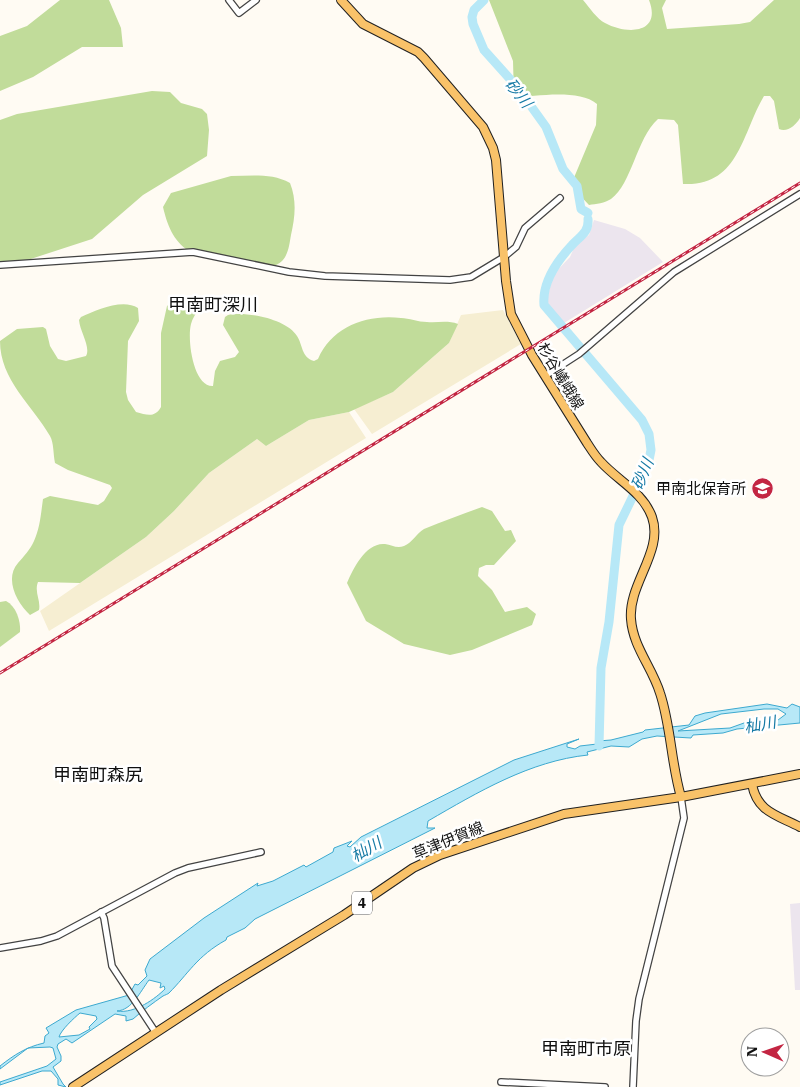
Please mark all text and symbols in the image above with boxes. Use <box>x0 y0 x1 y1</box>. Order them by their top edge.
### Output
water label: 砂川 <box>501 74 538 113</box>
district label: 甲南町深川 <box>168 293 258 316</box>
street label: 杉谷嶬峨線 <box>534 339 588 413</box>
water label: 砂川 <box>627 454 658 493</box>
school or university icon: 甲南北保育所 <box>750 476 774 500</box>
place label: 甲南北保育所 <box>656 479 746 498</box>
water label: 杣川 <box>742 711 779 737</box>
district label: 甲南町森尻 <box>53 763 143 786</box>
street label: 草津伊賀線 <box>410 817 486 863</box>
water label: 杣川 <box>347 831 387 866</box>
road number: 4 <box>352 891 372 914</box>
north arrow <box>740 1027 790 1077</box>
district label: 甲南町市原 <box>541 1037 631 1060</box>
text: N <box>743 1046 761 1057</box>

